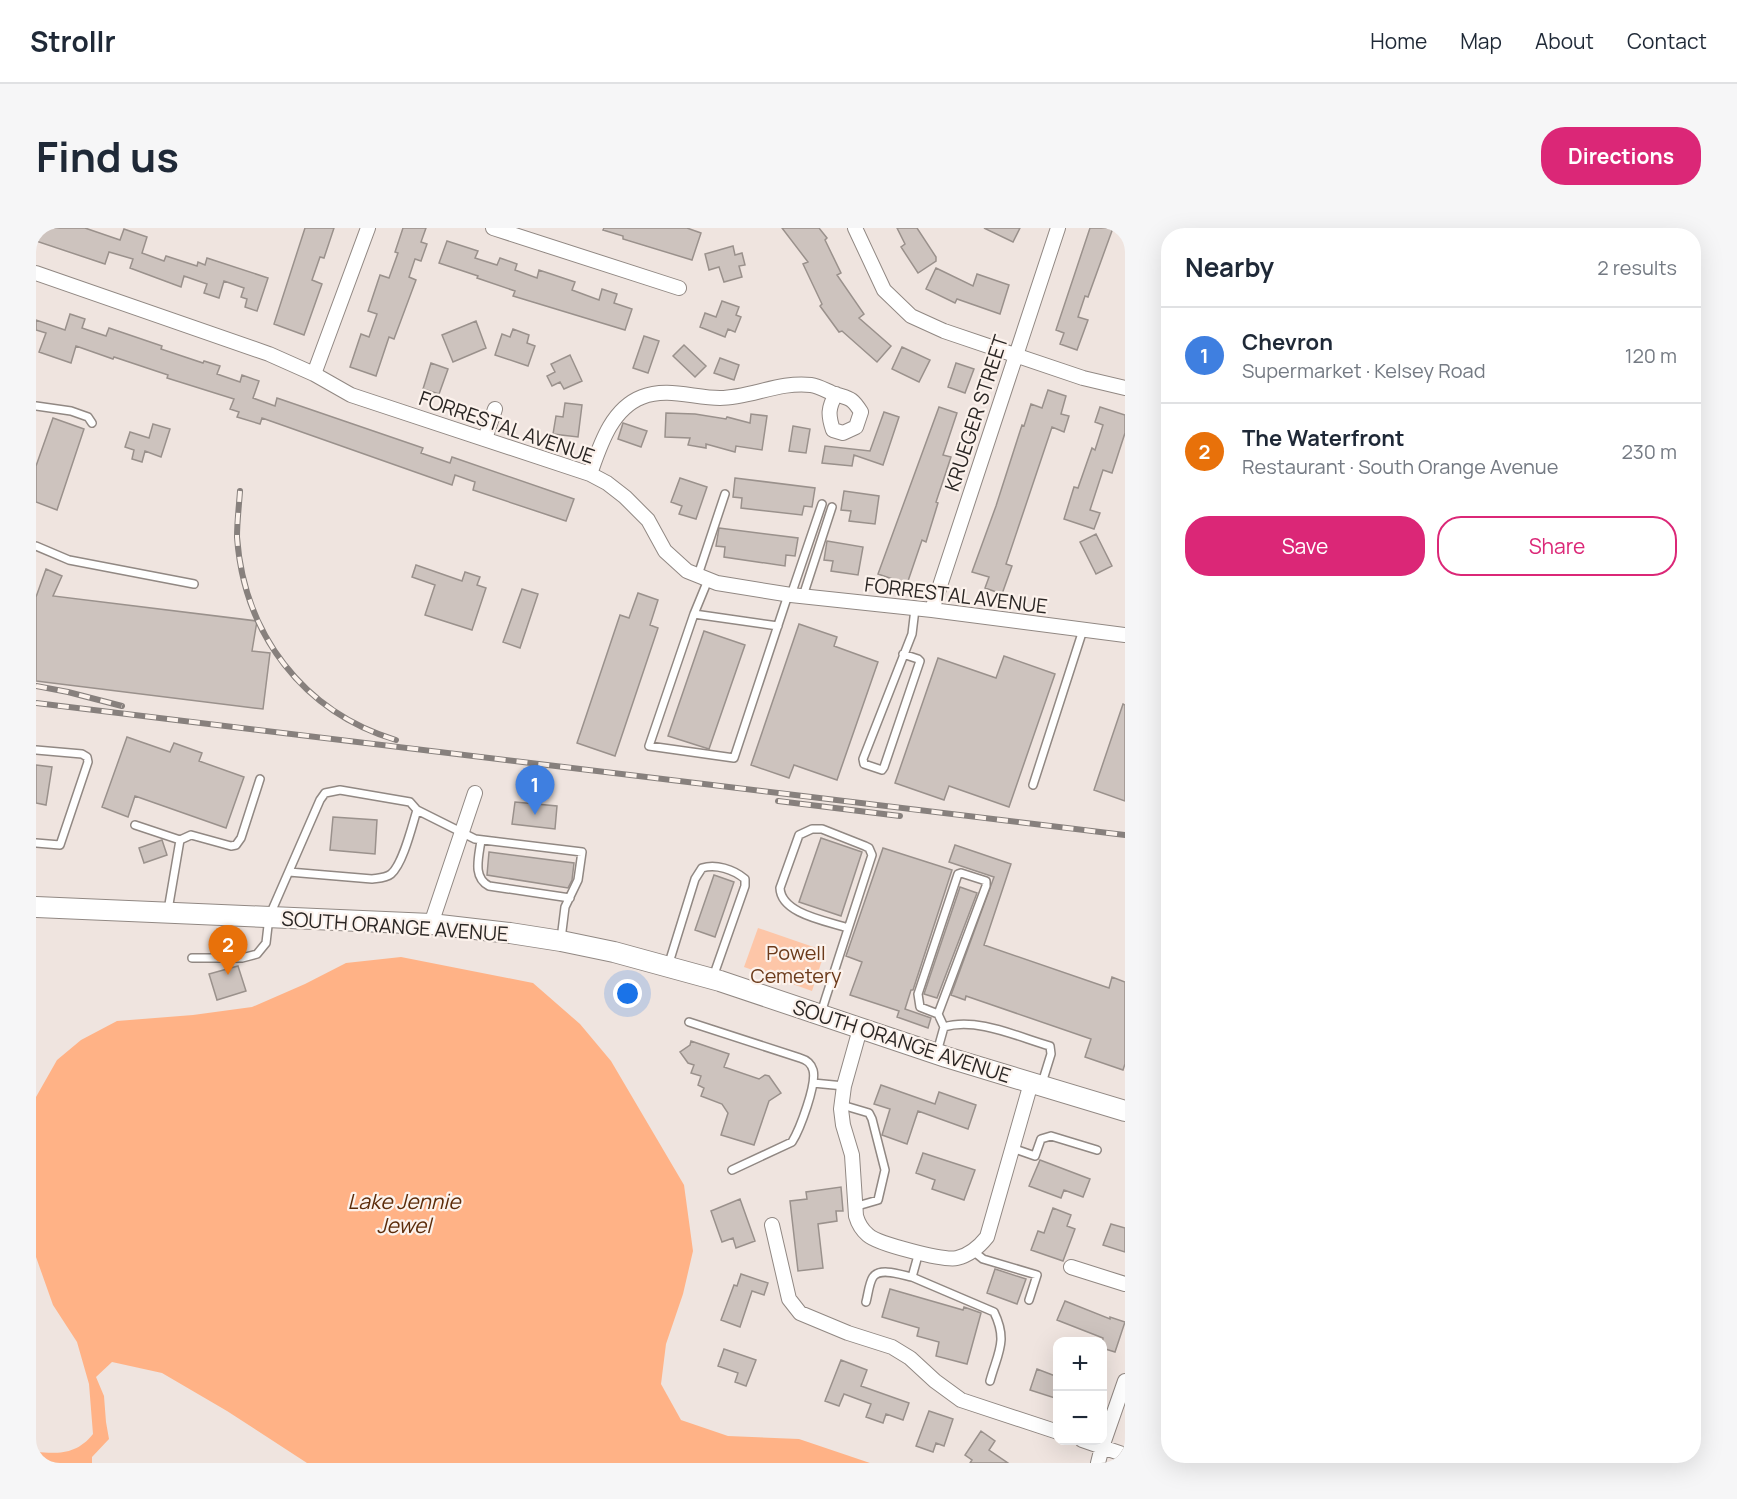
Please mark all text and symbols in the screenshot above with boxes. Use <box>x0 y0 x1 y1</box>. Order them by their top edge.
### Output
text: Strollr <box>30 22 116 60</box>
text: Home <box>1370 27 1427 55</box>
text: Map <box>1460 27 1502 55</box>
text: About <box>1535 27 1594 55</box>
text: Contact <box>1627 27 1707 55</box>
text: Find us <box>36 127 179 185</box>
button: Directions <box>1541 127 1701 185</box>
text: Nearby <box>1185 249 1274 285</box>
text: 2 results <box>1597 254 1677 281</box>
text: Chevron <box>1242 327 1333 357</box>
street label: KRUEGER STREET <box>938 331 1014 495</box>
text: 1 <box>1200 342 1209 369</box>
text: 120 m <box>1625 342 1677 369</box>
text: Supermarket · Kelsey Road <box>1242 357 1486 384</box>
street label: FORRESTAL AVENUE <box>415 384 599 470</box>
text: The Waterfront <box>1242 423 1405 453</box>
text: 2 <box>1199 438 1210 465</box>
text: 230 m <box>1621 438 1677 465</box>
text: Restaurant · South Orange Avenue <box>1242 453 1558 480</box>
button: Save <box>1185 516 1425 576</box>
button: Share <box>1437 516 1677 576</box>
street label: FORRESTAL AVENUE <box>863 570 1049 620</box>
pin: 1 <box>516 766 554 815</box>
street label: SOUTH ORANGE AVENUE <box>281 905 509 947</box>
pin: 2 <box>208 926 248 975</box>
park label: Powell Cemetery <box>750 939 842 989</box>
your location <box>613 979 642 1008</box>
street label: SOUTH ORANGE AVENUE <box>790 993 1014 1089</box>
water label: Lake Jennie Jewel <box>348 1187 462 1239</box>
map controls <box>1053 1337 1107 1445</box>
button: + <box>1053 1337 1107 1391</box>
button: − <box>1053 1391 1107 1445</box>

